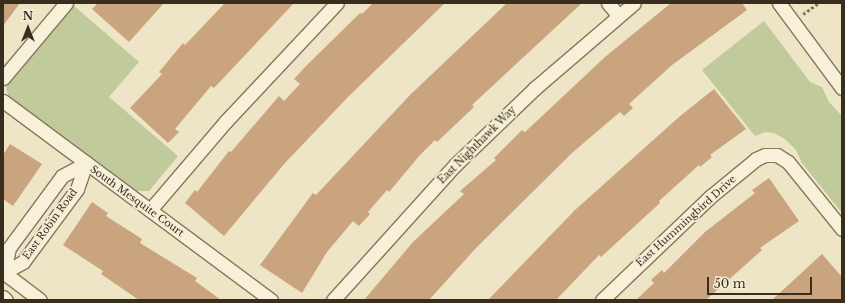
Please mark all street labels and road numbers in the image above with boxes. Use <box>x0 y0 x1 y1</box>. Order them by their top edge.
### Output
street label: East Nighthawk Way <box>436 104 518 186</box>
street label: South Mesquite Court <box>88 163 186 239</box>
street label: East Hummingbird Drive <box>634 173 738 269</box>
street label: East Robin Road <box>20 186 80 262</box>

